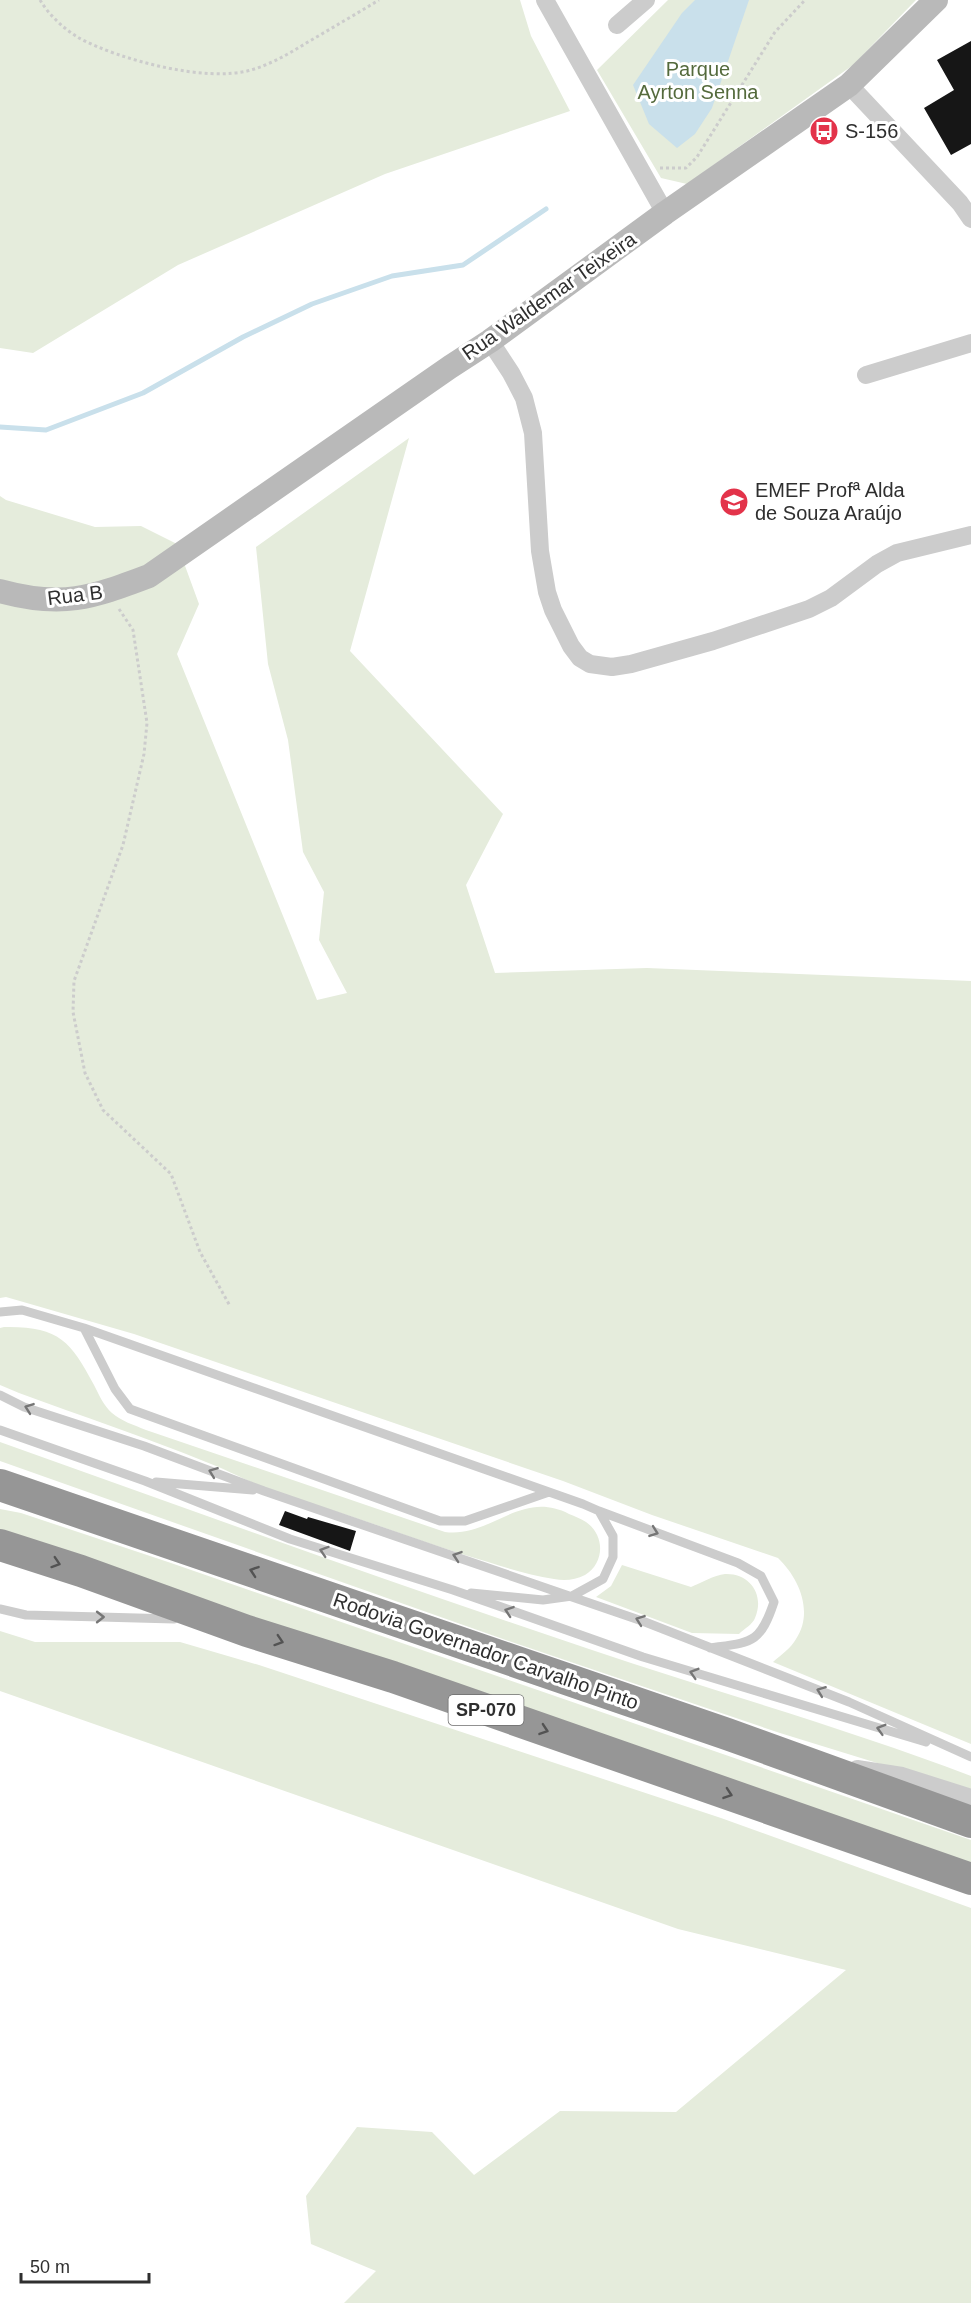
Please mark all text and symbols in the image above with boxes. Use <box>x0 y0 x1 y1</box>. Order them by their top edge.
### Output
park label: Parque Ayrton Senna <box>638 58 759 103</box>
bus stop icon: S-156 <box>808 115 840 147</box>
place label: S-156 <box>845 120 898 142</box>
street label: Rua Waldemar Teixeira <box>458 227 641 364</box>
place label: EMEF Profª Alda de Souza Araújo <box>755 479 906 524</box>
school or university icon: EMEF Profª Alda de Souza Araújo <box>718 486 750 518</box>
street label: Rua B <box>46 581 104 609</box>
one-way arrow <box>24 1403 35 1415</box>
one-way arrow <box>208 1466 219 1479</box>
one-way arrow <box>648 1524 659 1537</box>
one-way arrow <box>319 1545 330 1558</box>
one-way arrow <box>452 1551 463 1564</box>
one-way arrow <box>50 1556 61 1568</box>
one-way arrow <box>249 1566 260 1579</box>
street label: Rodovia Governador Carvalho Pinto <box>331 1588 641 1714</box>
one-way arrow <box>504 1605 515 1618</box>
one-way arrow <box>95 1611 104 1623</box>
one-way arrow <box>635 1615 646 1628</box>
one-way arrow <box>273 1634 284 1646</box>
one-way arrow <box>689 1668 700 1680</box>
one-way arrow <box>817 1686 827 1699</box>
road number: SP-070 <box>448 1695 524 1725</box>
one-way arrow <box>538 1722 549 1735</box>
one-way arrow <box>876 1724 887 1736</box>
one-way arrow <box>722 1787 733 1800</box>
scale bar <box>21 2246 148 2284</box>
text: 50 m <box>30 2257 70 2277</box>

